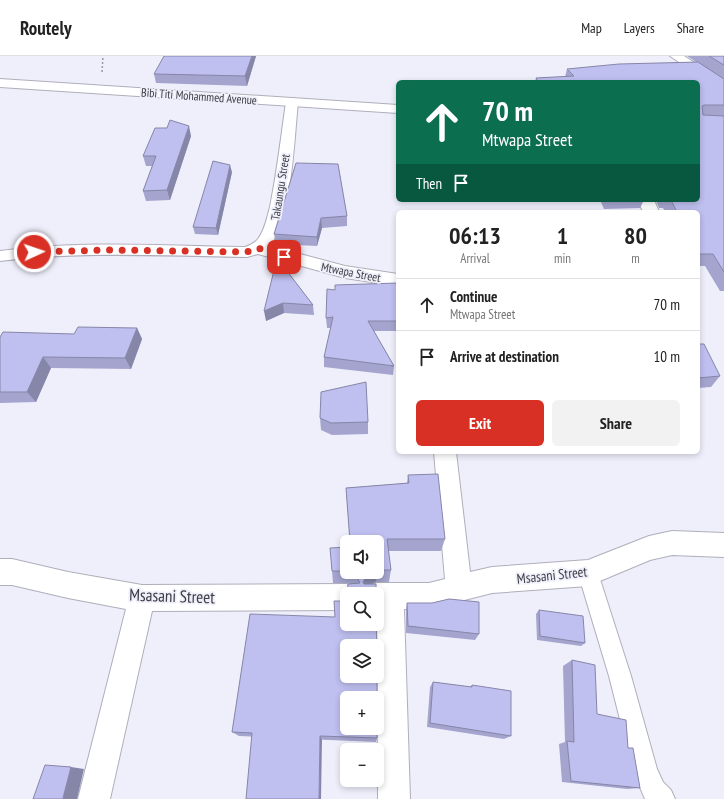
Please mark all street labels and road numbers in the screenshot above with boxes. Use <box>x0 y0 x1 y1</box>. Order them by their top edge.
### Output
street label: Bibi Titi Mohammed Avenue <box>141 84 257 108</box>
street label: Takaungu Street <box>267 152 293 221</box>
street label: Mtwapa Street <box>320 259 383 285</box>
street label: Msasani Street <box>516 562 588 588</box>
street label: Msasani Street <box>129 584 216 609</box>

